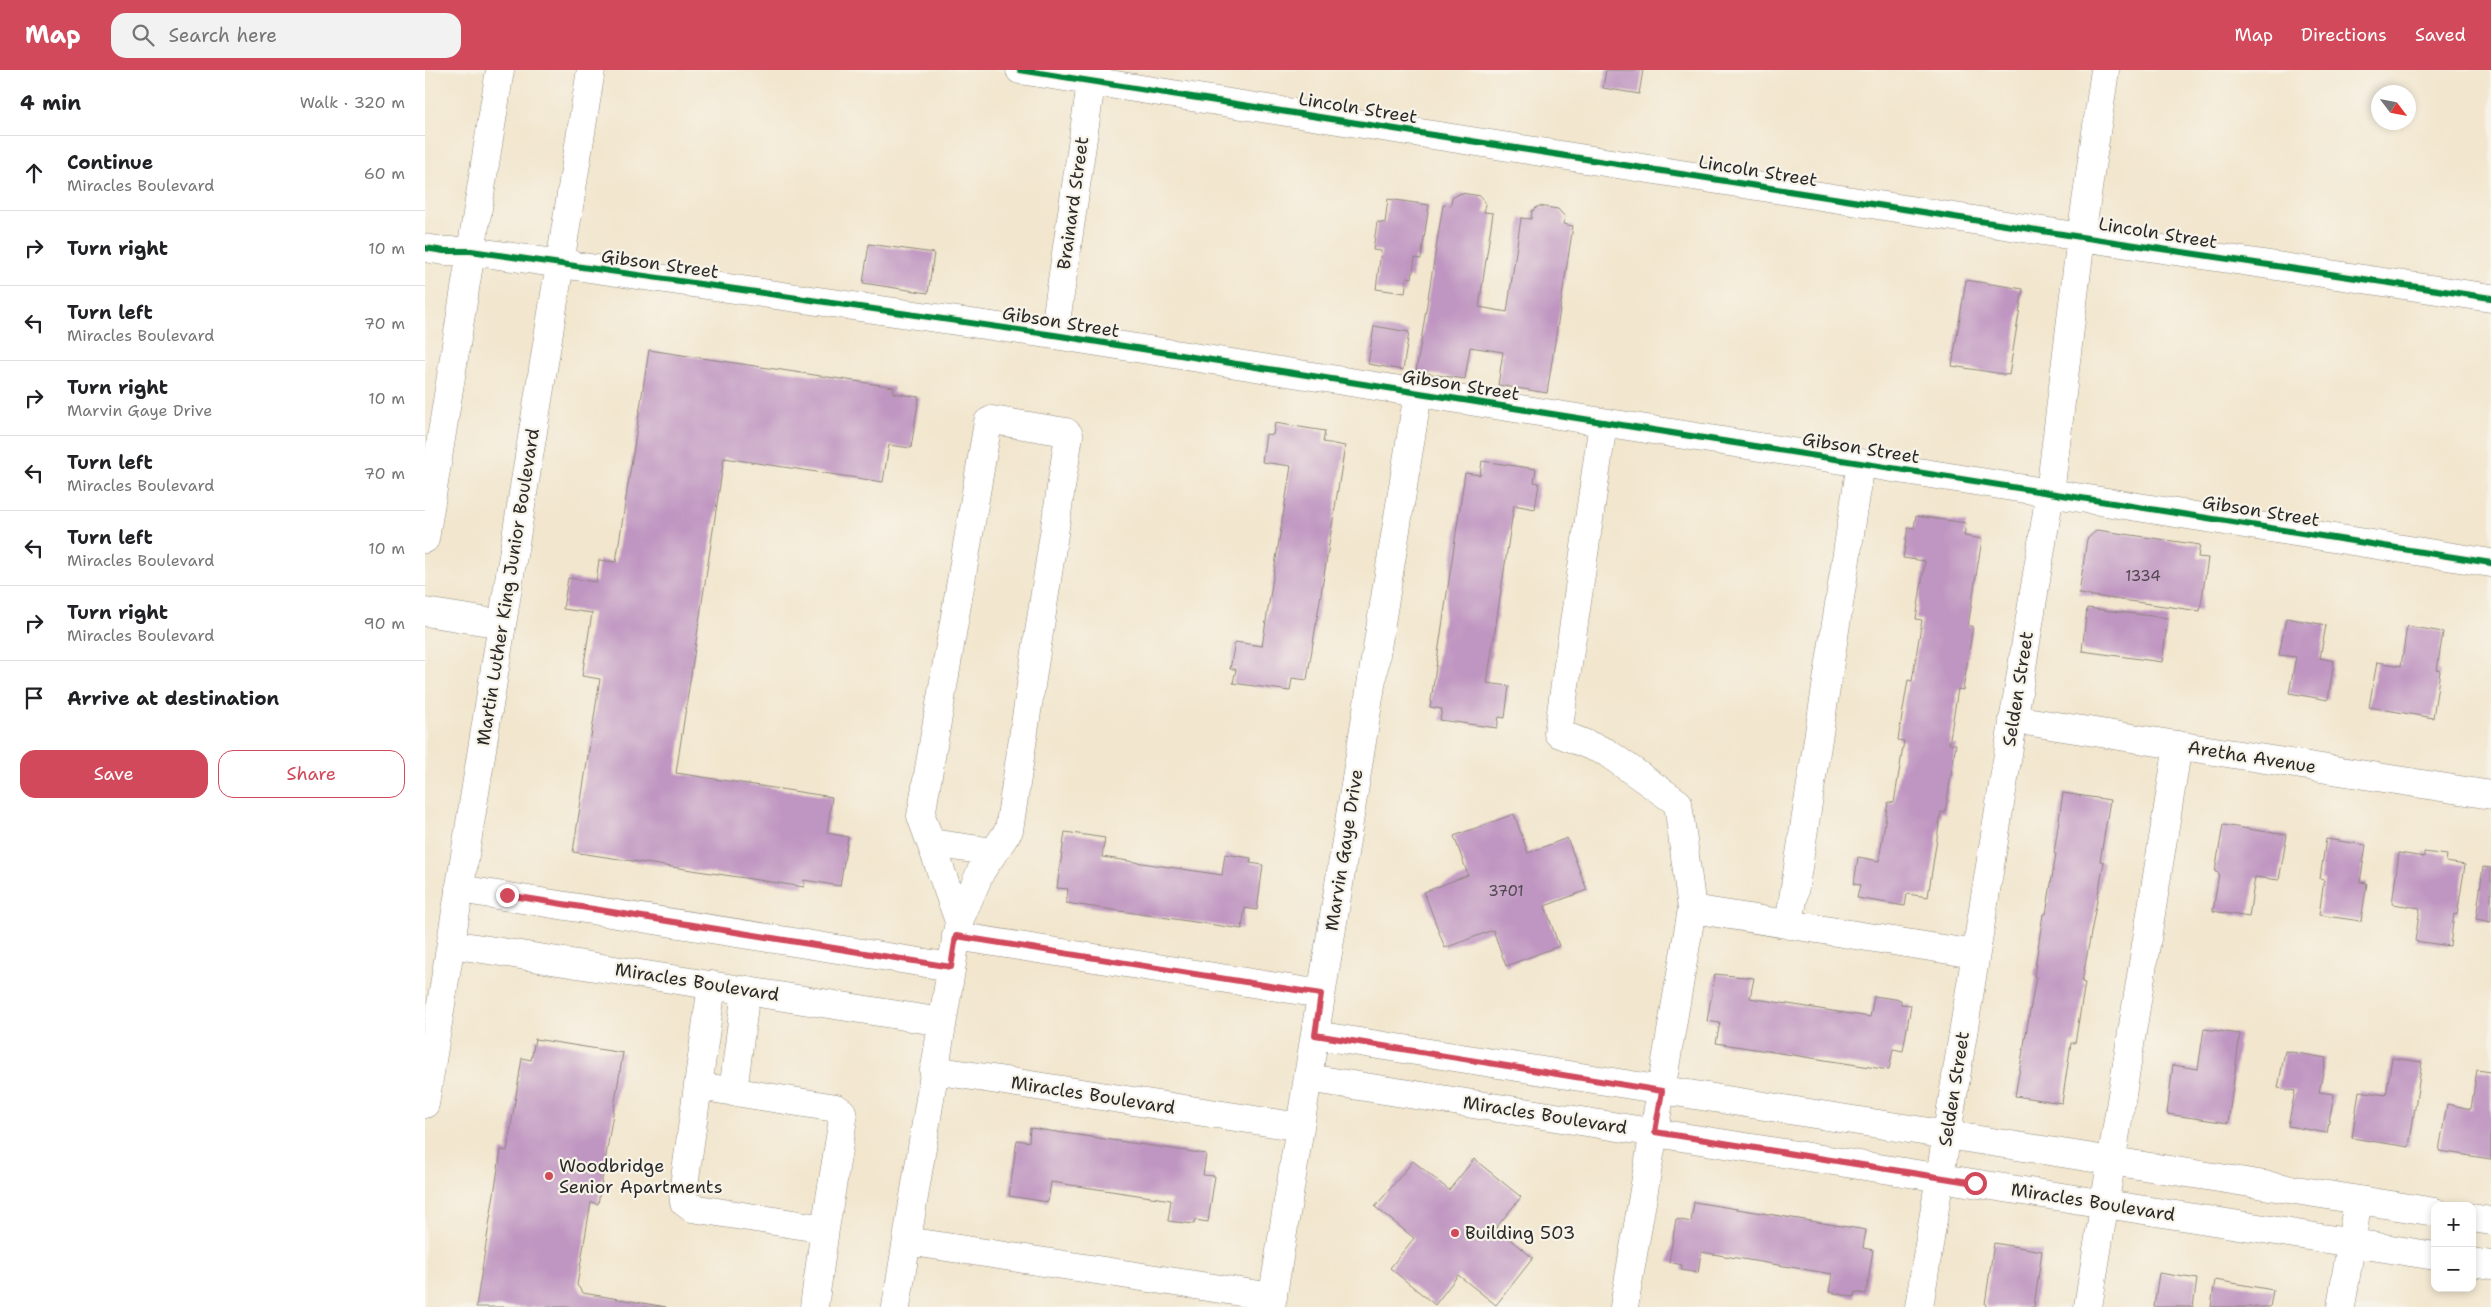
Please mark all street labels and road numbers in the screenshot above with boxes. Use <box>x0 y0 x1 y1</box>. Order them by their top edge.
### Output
street label: Lincoln Street <box>1297 87 1419 129</box>
street label: Brainard Street <box>1052 135 1094 271</box>
street label: Lincoln Street <box>1697 150 1819 192</box>
street label: Lincoln Street <box>2097 212 2219 254</box>
street label: Gibson Street <box>600 244 720 284</box>
street label: Gibson Street <box>1001 301 1122 343</box>
street label: Gibson Street <box>1401 364 1522 406</box>
street label: Martin Luther King Junior Boulevard <box>471 427 545 747</box>
street label: Gibson Street <box>1801 427 1922 469</box>
street label: Gibson Street <box>2201 490 2322 532</box>
street label: Selden Street <box>1997 630 2039 748</box>
street label: Aretha Avenue <box>2186 735 2318 779</box>
street label: Marvin Gaye Drive <box>1319 767 1369 933</box>
street label: Miracles Boulevard <box>613 957 781 1007</box>
street label: Selden Street <box>1933 1030 1975 1148</box>
street label: Miracles Boulevard <box>1009 1070 1177 1120</box>
street label: Miracles Boulevard <box>1461 1090 1629 1140</box>
street label: Miracles Boulevard <box>2009 1177 2177 1227</box>

